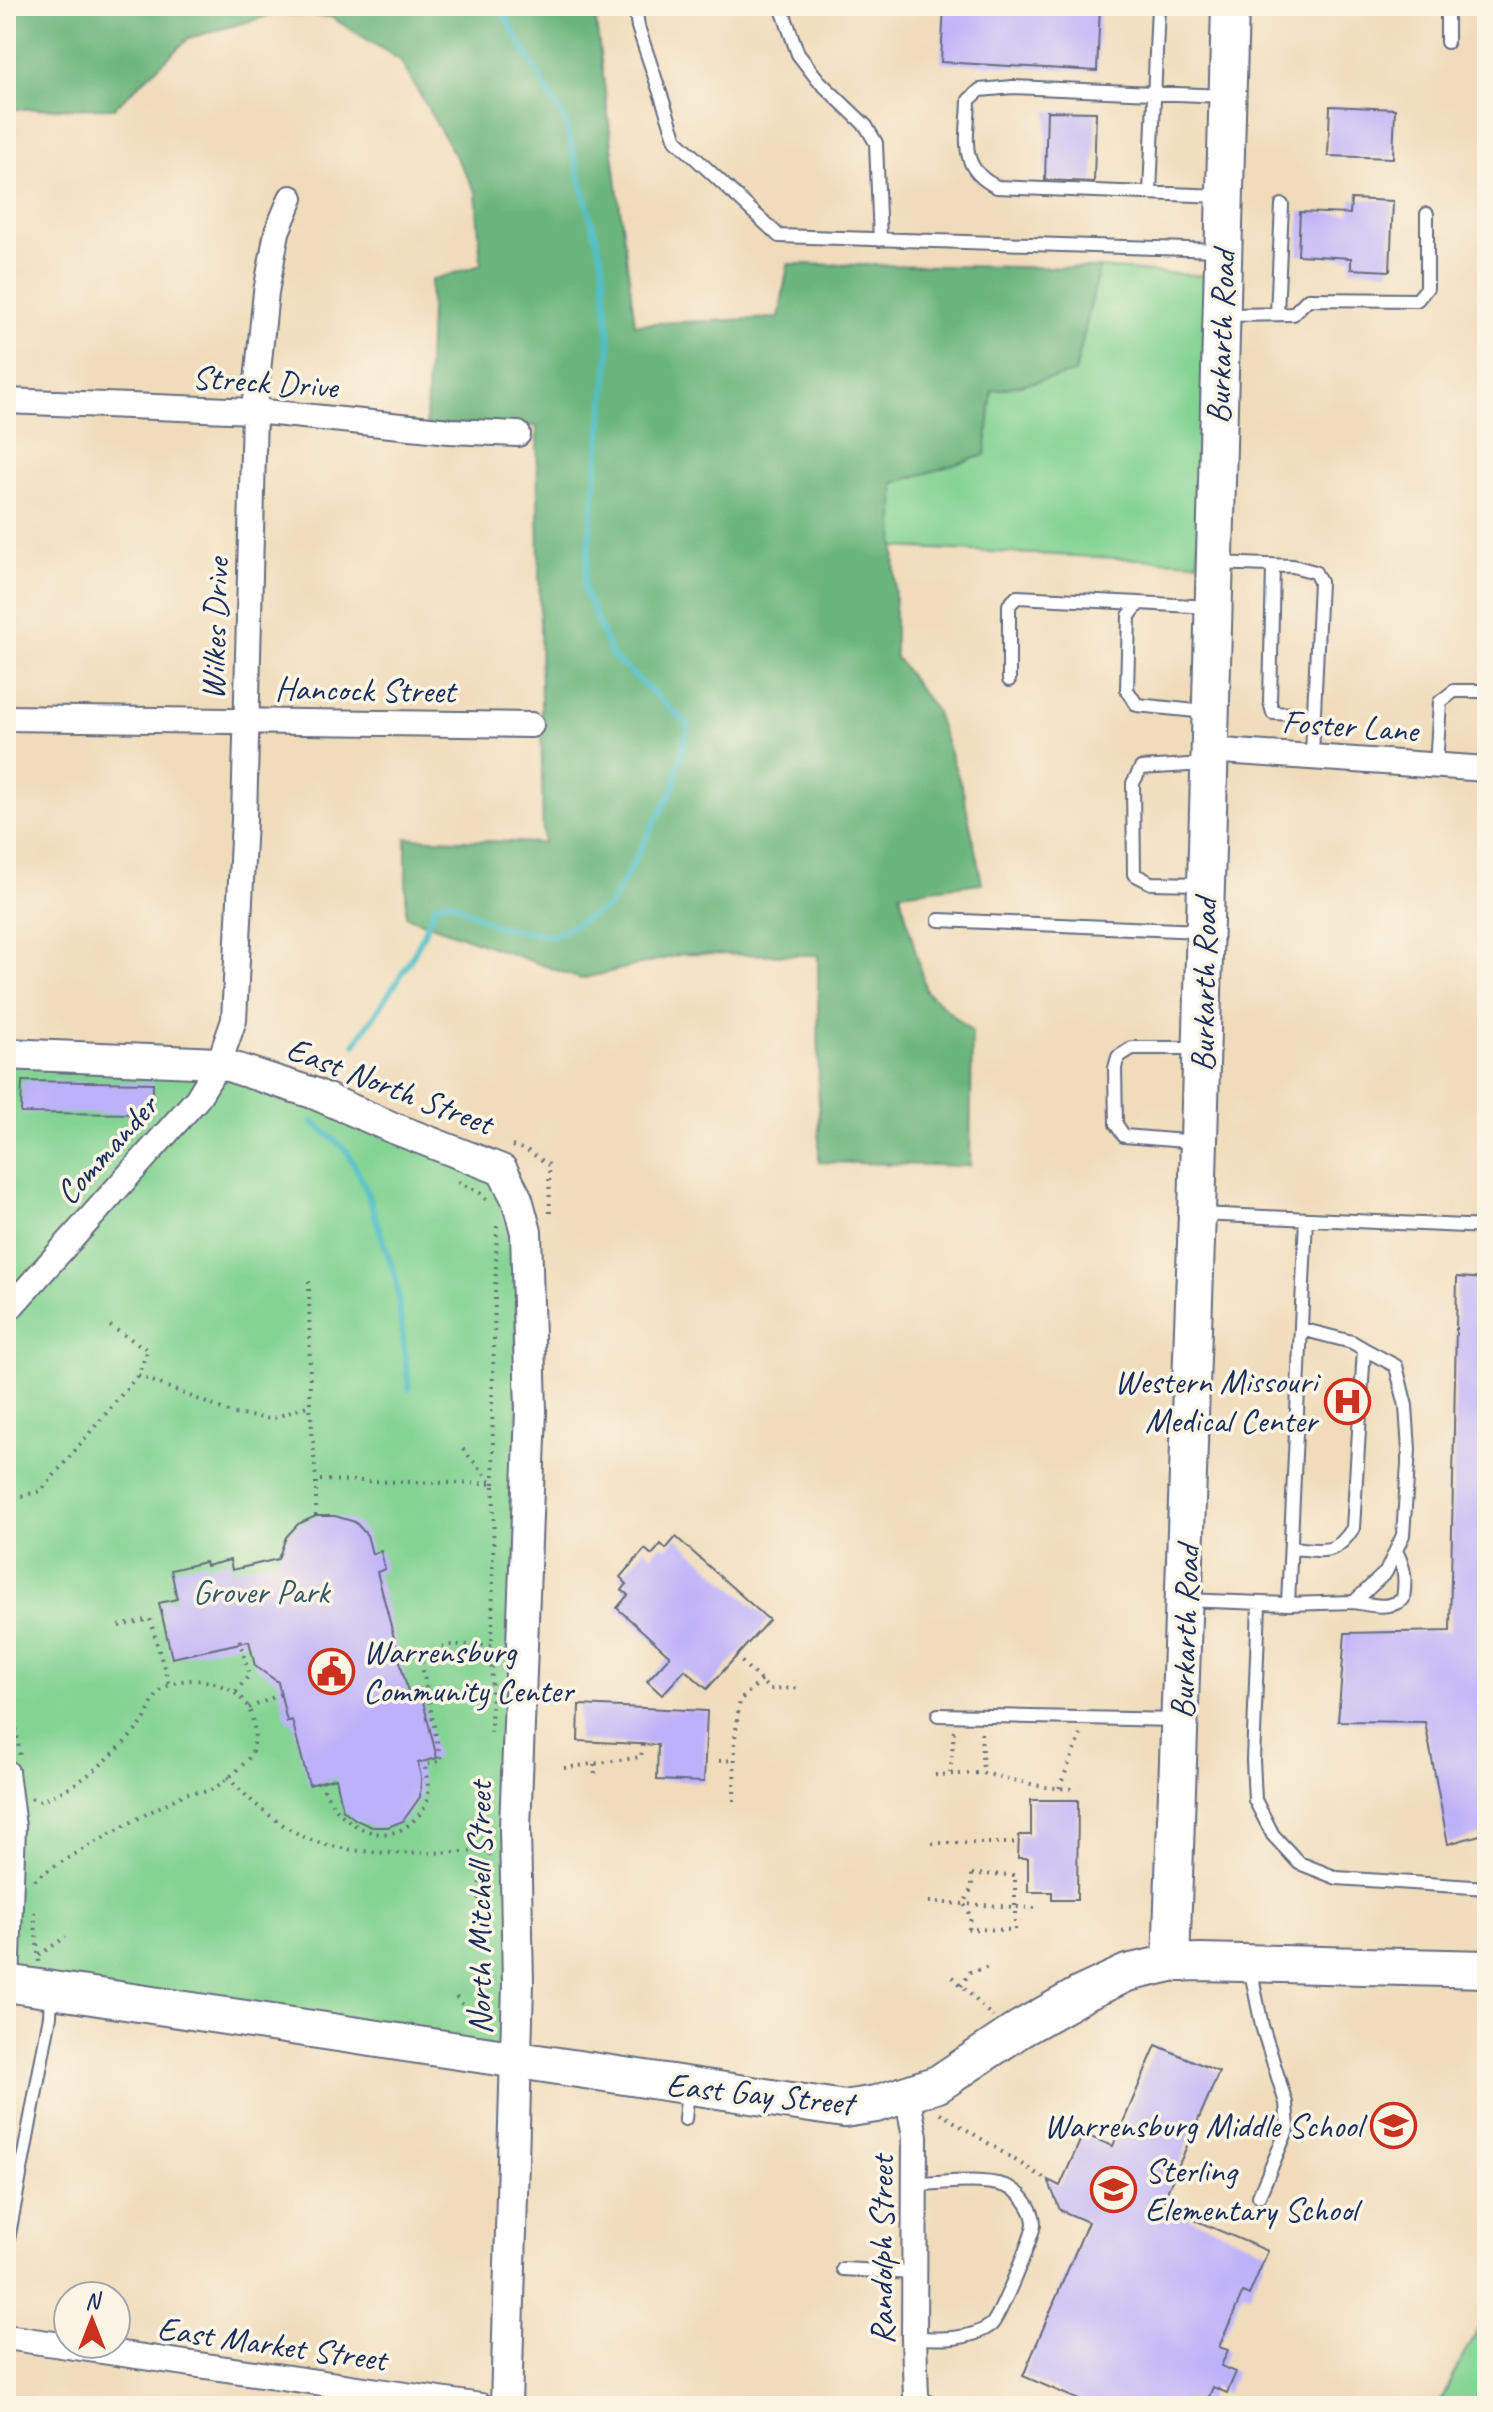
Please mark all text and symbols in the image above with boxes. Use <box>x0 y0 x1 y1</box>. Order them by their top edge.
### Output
street label: Burkarth Road <box>1196 245 1245 425</box>
street label: Streck Drive <box>191 355 341 408</box>
street label: Wilkes Drive <box>191 554 239 701</box>
street label: Hancock Street <box>275 666 459 713</box>
street label: Foster Lane <box>1281 699 1422 752</box>
street label: Burkarth Road <box>1180 893 1227 1072</box>
street label: East North Street <box>281 1027 502 1146</box>
street label: Commander <box>46 1083 169 1213</box>
place label: Western Missouri Medical Center <box>1114 1360 1322 1442</box>
hospital icon: Western Missouri Medical Center <box>1324 1377 1372 1425</box>
street label: Burkarth Road <box>1160 1540 1209 1720</box>
park label: Grover Park <box>193 1570 332 1613</box>
place label: Warrensburg Community Center <box>363 1630 576 1712</box>
public building icon: Warrensburg Community Center <box>308 1647 356 1695</box>
street label: North Mitchell Street <box>458 1778 501 2035</box>
street label: East Gay Street <box>665 2062 860 2125</box>
school or university icon: Warrensburg Middle School <box>1369 2101 1417 2149</box>
place label: Warrensburg Middle School <box>1044 2104 1368 2147</box>
place label: Sterling Elementary School <box>1145 2149 1364 2231</box>
street label: Randolph Street <box>860 2152 903 2345</box>
school or university icon: Sterling Elementary School <box>1090 2166 1138 2214</box>
north arrow <box>52 2280 132 2360</box>
text: N <box>85 2287 102 2315</box>
street label: East Market Street <box>155 2306 393 2381</box>

